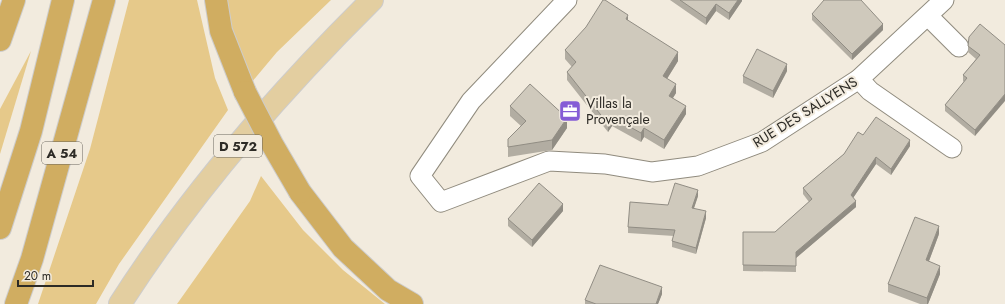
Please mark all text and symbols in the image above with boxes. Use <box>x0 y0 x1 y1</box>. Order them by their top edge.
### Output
street label: RUE DES SALLYENS <box>749 72 862 152</box>
place label: Villas la Provençale <box>586 93 650 129</box>
office icon: Villas la Provençale <box>557 98 583 124</box>
road number: D 572 <box>214 135 262 157</box>
road number: A 54 <box>42 142 82 164</box>
scale bar <box>18 262 93 288</box>
text: 20 m <box>24 267 51 285</box>

